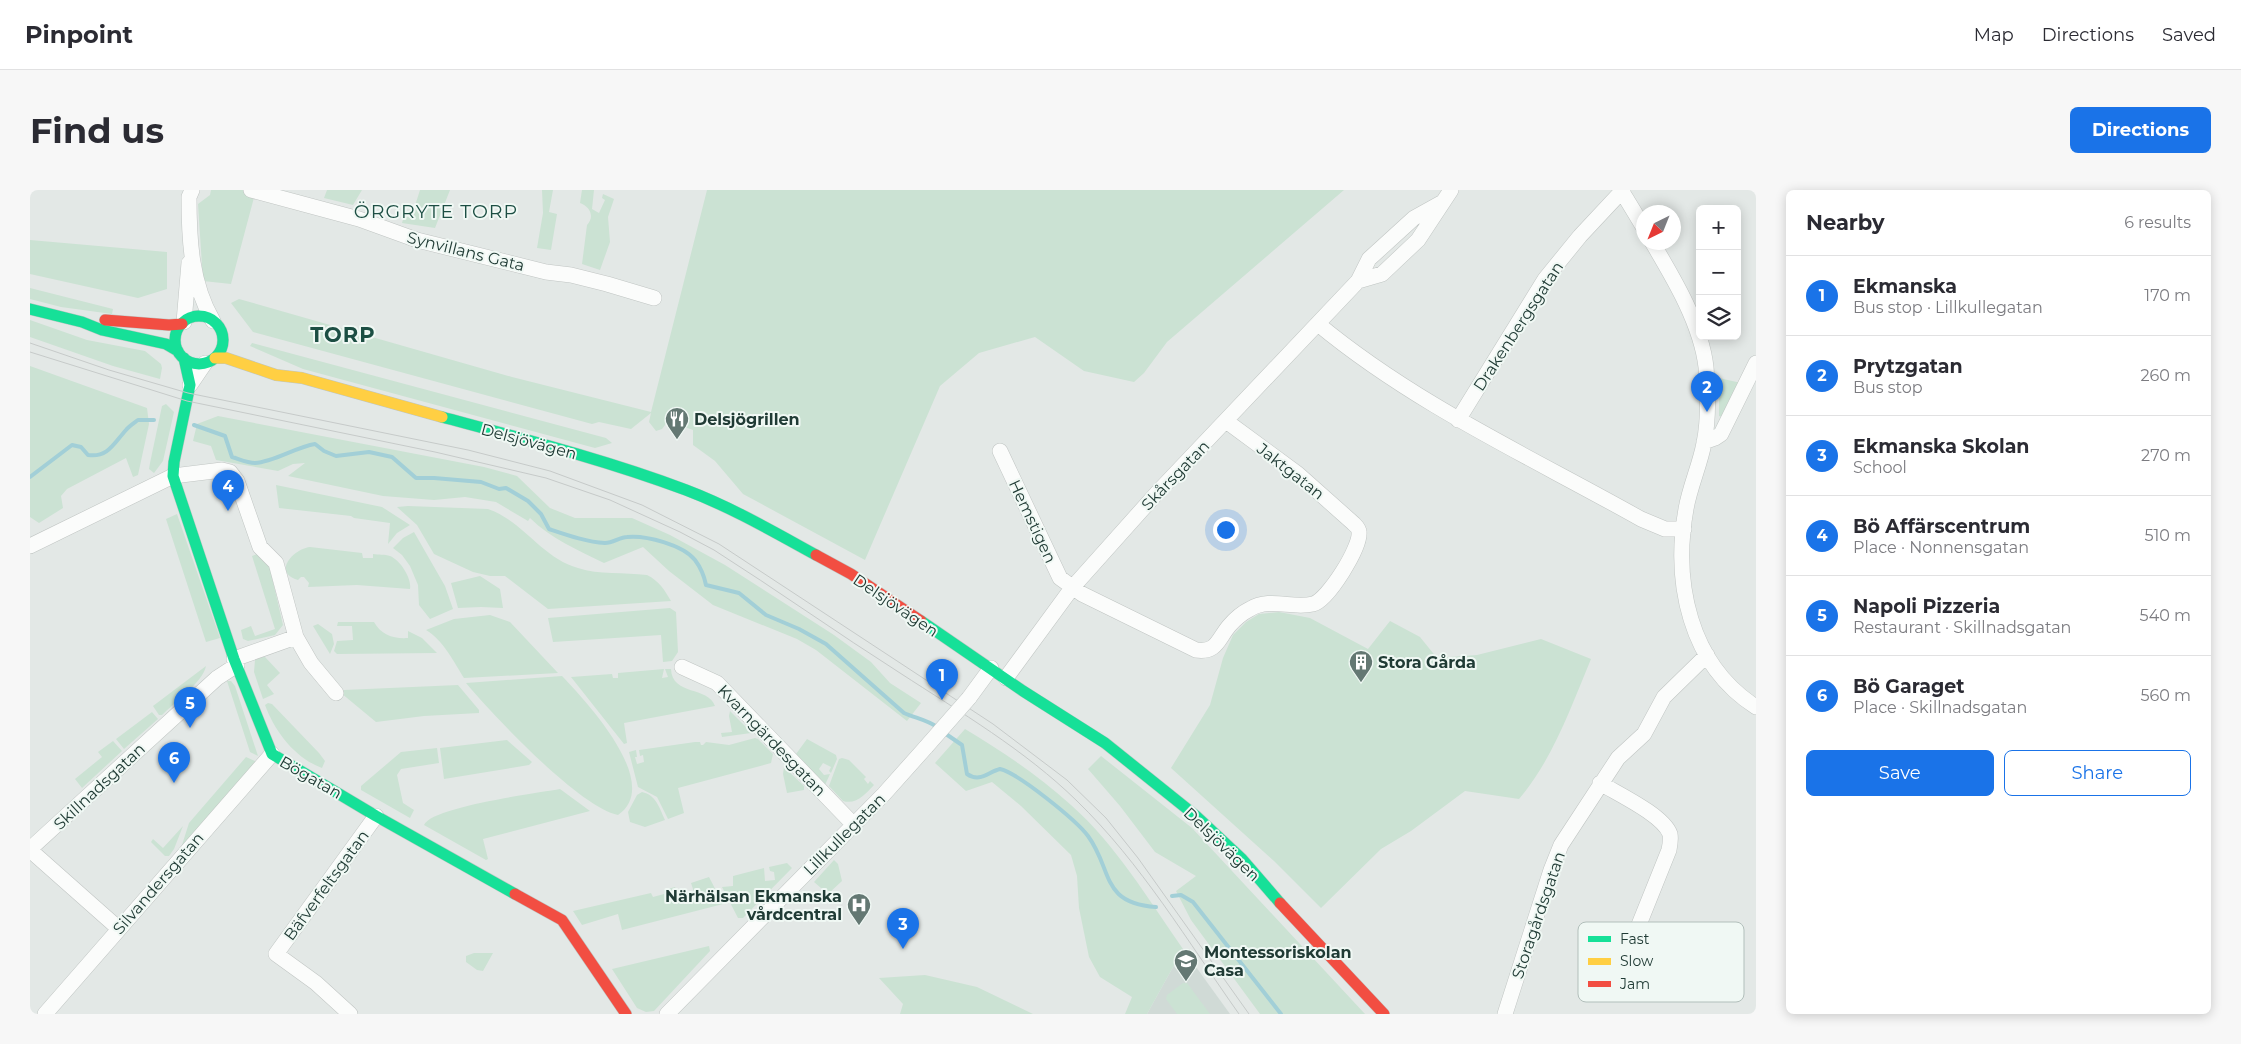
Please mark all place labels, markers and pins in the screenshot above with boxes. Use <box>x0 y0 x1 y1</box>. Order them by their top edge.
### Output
pin: 2 <box>1691 371 1723 412</box>
restaurant icon: Delsjögrillen <box>664 406 690 440</box>
place label: Delsjögrillen <box>694 410 800 429</box>
pin: 4 <box>212 470 244 511</box>
building icon: Stora Gårda <box>1348 649 1374 683</box>
place label: Stora Gårda <box>1378 653 1476 672</box>
pin: 1 <box>926 659 958 700</box>
pin: 5 <box>174 687 206 728</box>
pin: 6 <box>158 742 190 783</box>
place label: Närhälsan Ekmanska vårdcentral <box>665 887 842 924</box>
hospital icon: Närhälsan Ekmanska vårdcentral <box>846 892 872 926</box>
pin: 3 <box>887 908 919 949</box>
place label: Montessoriskolan Casa <box>1204 943 1352 980</box>
school or university icon: Montessoriskolan Casa <box>1173 948 1199 982</box>

